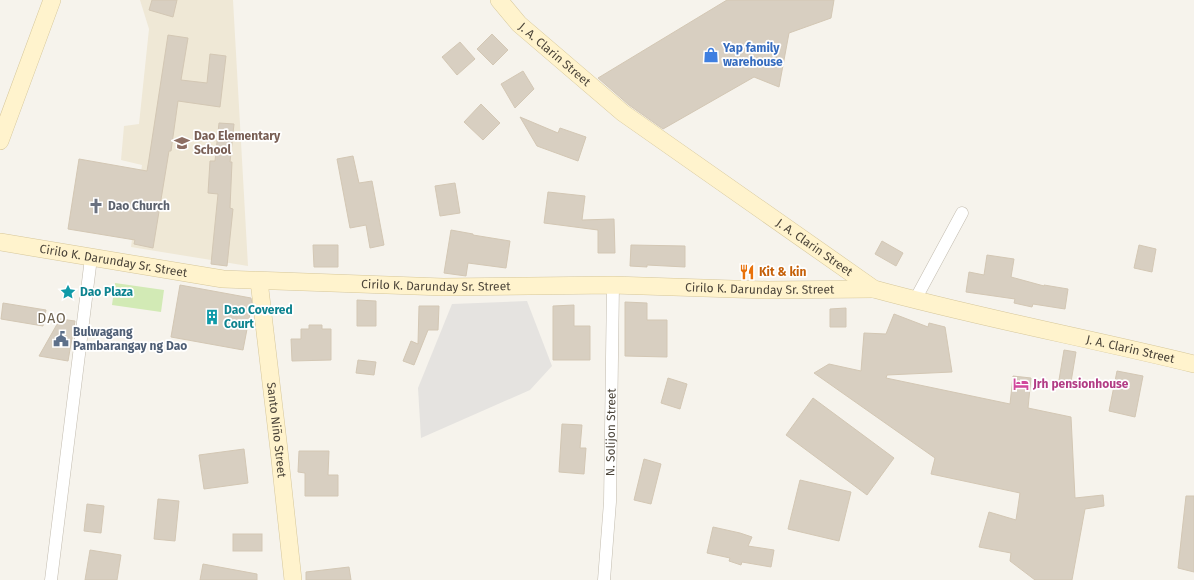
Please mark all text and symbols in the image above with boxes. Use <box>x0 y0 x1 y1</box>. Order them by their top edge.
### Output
street label: J. A. Clarin Street <box>516 20 594 89</box>
place label: Yap family warehouse <box>722 41 783 69</box>
shop icon: Yap family warehouse <box>702 46 720 64</box>
place label: Dao Elementary School <box>194 129 281 157</box>
school or university icon: Dao Elementary School <box>173 134 191 152</box>
church icon: Dao Church <box>87 197 105 215</box>
place label: Dao Church <box>108 199 170 213</box>
street label: J. A. Clarin Street <box>774 216 856 279</box>
street label: Cirilo K. Darunday Sr. Street <box>39 242 189 280</box>
restaurant icon: Kit & kin <box>738 263 756 281</box>
place label: Kit & kin <box>759 265 806 279</box>
street label: Cirilo K. Darunday Sr. Street <box>361 277 511 294</box>
street label: Cirilo K. Darunday Sr. Street <box>685 280 835 297</box>
place icon: Dao Plaza <box>59 283 77 301</box>
place label: Dao Plaza <box>80 285 134 299</box>
place label: Dao Covered Court <box>224 303 293 331</box>
building icon: Dao Covered Court <box>203 308 221 326</box>
district label: DAO <box>37 310 67 327</box>
place label: Bulwagang Pambarangay ng Dao <box>73 325 187 353</box>
public building icon: Bulwagang Pambarangay ng Dao <box>52 330 70 348</box>
street label: J. A. Clarin Street <box>1085 332 1177 366</box>
hotel icon: Jrh pensionhouse <box>1012 375 1030 393</box>
place label: Jrh pensionhouse <box>1032 377 1129 391</box>
street label: Santo Niño Street <box>264 382 289 479</box>
street label: N. Solijon Street <box>603 387 619 476</box>

